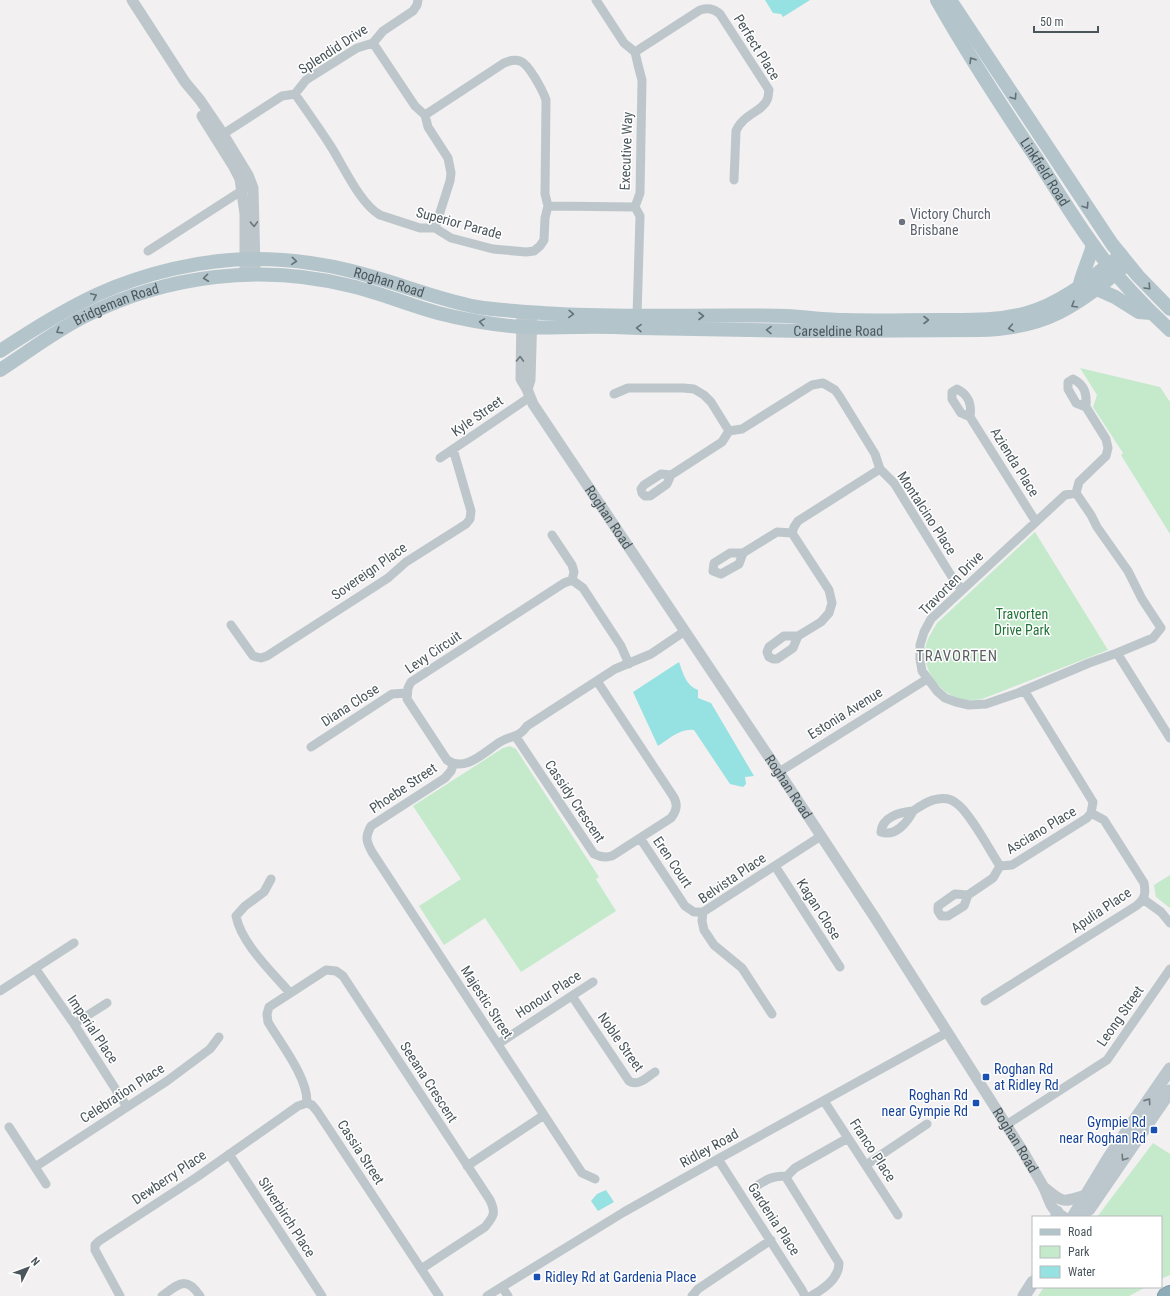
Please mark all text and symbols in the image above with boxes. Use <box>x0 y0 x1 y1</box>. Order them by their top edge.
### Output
scale bar <box>1034 8 1098 34</box>
street label: Perfect Place <box>731 11 784 83</box>
text: 50 m <box>1040 15 1064 29</box>
street label: Splendid Drive <box>296 21 371 77</box>
one-way arrow <box>969 57 977 64</box>
one-way arrow <box>1010 93 1017 100</box>
street label: Executive Way <box>617 111 635 191</box>
street label: Linkfield Road <box>1017 135 1073 209</box>
one-way arrow <box>1081 202 1089 209</box>
street label: Superior Parade <box>414 204 504 242</box>
place label: Victory Church Brisbane <box>910 206 991 238</box>
marker: Victory Church Brisbane <box>897 217 907 227</box>
one-way arrow <box>250 221 258 227</box>
one-way arrow <box>291 257 297 266</box>
street label: Roghan Road <box>352 264 426 300</box>
one-way arrow <box>203 274 209 283</box>
street label: Bridgeman Road <box>70 280 161 329</box>
one-way arrow <box>1143 282 1151 290</box>
one-way arrow <box>89 293 97 301</box>
one-way arrow <box>1071 300 1078 308</box>
one-way arrow <box>568 310 574 319</box>
one-way arrow <box>698 312 704 320</box>
one-way arrow <box>923 316 929 324</box>
one-way arrow <box>479 318 485 327</box>
one-way arrow <box>636 323 642 332</box>
street label: Carseldine Road <box>793 323 883 339</box>
one-way arrow <box>1008 323 1014 331</box>
one-way arrow <box>56 326 63 334</box>
one-way arrow <box>766 326 772 334</box>
one-way arrow <box>516 356 525 362</box>
street label: Kyle Street <box>448 393 506 439</box>
street label: Azienda Place <box>987 425 1043 500</box>
street label: Montalcino Place <box>894 468 960 558</box>
street label: Roghan Road <box>582 482 636 552</box>
street label: Sovereign Place <box>328 539 410 603</box>
street label: Travorten Drive <box>916 548 986 618</box>
park label: Travorten Drive Park <box>994 606 1051 638</box>
street label: Levy Circuit <box>402 627 464 677</box>
district label: TRAVORTEN <box>916 647 998 665</box>
street label: Diana Close <box>318 680 382 730</box>
street label: Estonia Avenue <box>805 684 885 742</box>
street label: Roghan Road <box>762 752 815 822</box>
street label: Cassidy Crescent <box>542 757 608 845</box>
street label: Phoebe Street <box>366 760 440 816</box>
street label: Asciano Place <box>1003 803 1079 857</box>
street label: Eren Court <box>650 833 696 891</box>
street label: Belvista Place <box>695 849 769 906</box>
street label: Kagan Close <box>793 876 845 943</box>
street label: Apulia Place <box>1068 884 1134 936</box>
street label: Majestic Street <box>458 963 516 1041</box>
street label: Honour Place <box>512 967 584 1021</box>
street label: Leong Street <box>1093 983 1147 1049</box>
street label: Imperial Place <box>64 992 122 1067</box>
street label: Noble Street <box>595 1009 647 1075</box>
street label: Seeana Crescent <box>397 1039 461 1125</box>
street label: Celebration Place <box>77 1060 167 1126</box>
place label: Roghan Rd at Ridley Rd <box>994 1061 1059 1093</box>
marker: Roghan Rd at Ridley Rd <box>981 1072 991 1082</box>
place label: Roghan Rd near Gympie Rd <box>882 1087 968 1119</box>
marker: Roghan Rd near Gympie Rd <box>971 1098 981 1108</box>
one-way arrow <box>1143 1098 1151 1105</box>
street label: Roghan Road <box>989 1105 1041 1175</box>
place label: Gympie Rd near Roghan Rd <box>1059 1114 1146 1146</box>
street label: Franco Place <box>847 1116 899 1185</box>
street label: Cassia Street <box>334 1117 388 1187</box>
street label: Ridley Road <box>677 1125 741 1171</box>
marker: Gympie Rd near Roghan Rd <box>1149 1125 1159 1135</box>
street label: Dewberry Place <box>129 1146 209 1208</box>
one-way arrow <box>1121 1154 1129 1161</box>
street label: Silverbirch Place <box>255 1174 319 1260</box>
street label: Gardenia Place <box>745 1180 804 1259</box>
legend <box>1032 1216 1162 1288</box>
text: Road <box>1068 1225 1092 1239</box>
text: Park <box>1068 1245 1090 1259</box>
north arrow <box>8 1248 48 1288</box>
text: N <box>28 1255 42 1269</box>
text: Water <box>1068 1265 1096 1279</box>
place label: Ridley Rd at Gardenia Place <box>545 1269 697 1285</box>
marker: Ridley Rd at Gardenia Place <box>532 1272 542 1282</box>

